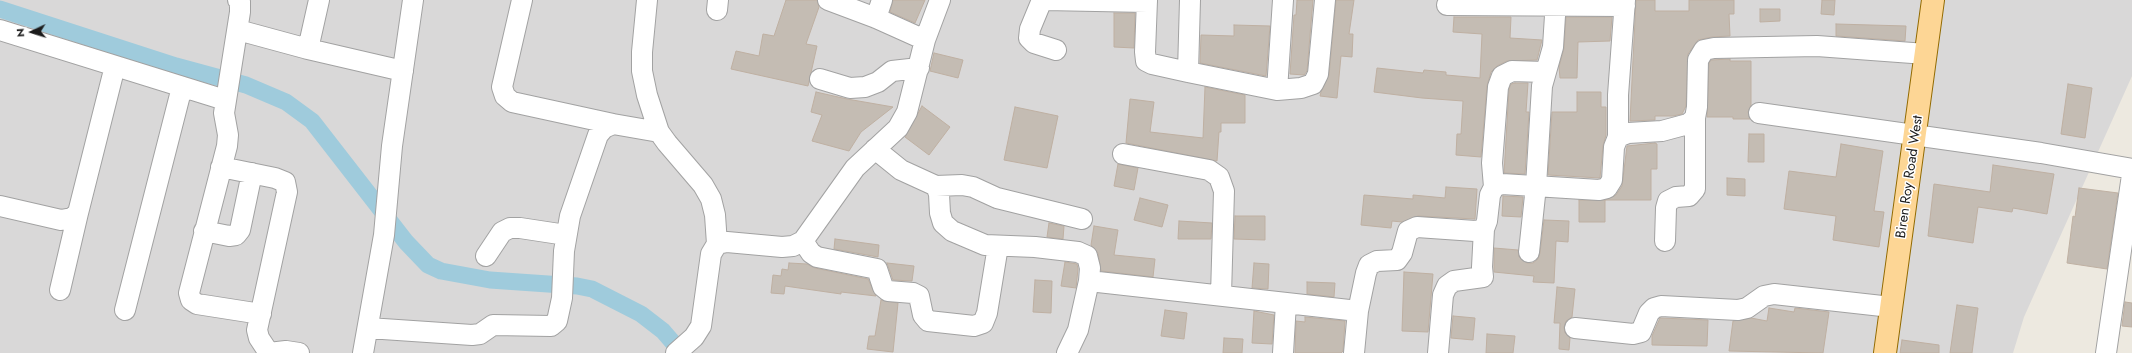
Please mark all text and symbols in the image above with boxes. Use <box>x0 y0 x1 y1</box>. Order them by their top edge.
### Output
north arrow <box>12 12 52 52</box>
text: N <box>12 28 28 38</box>
street label: Biren Roy Road West <box>1893 115 1927 239</box>

